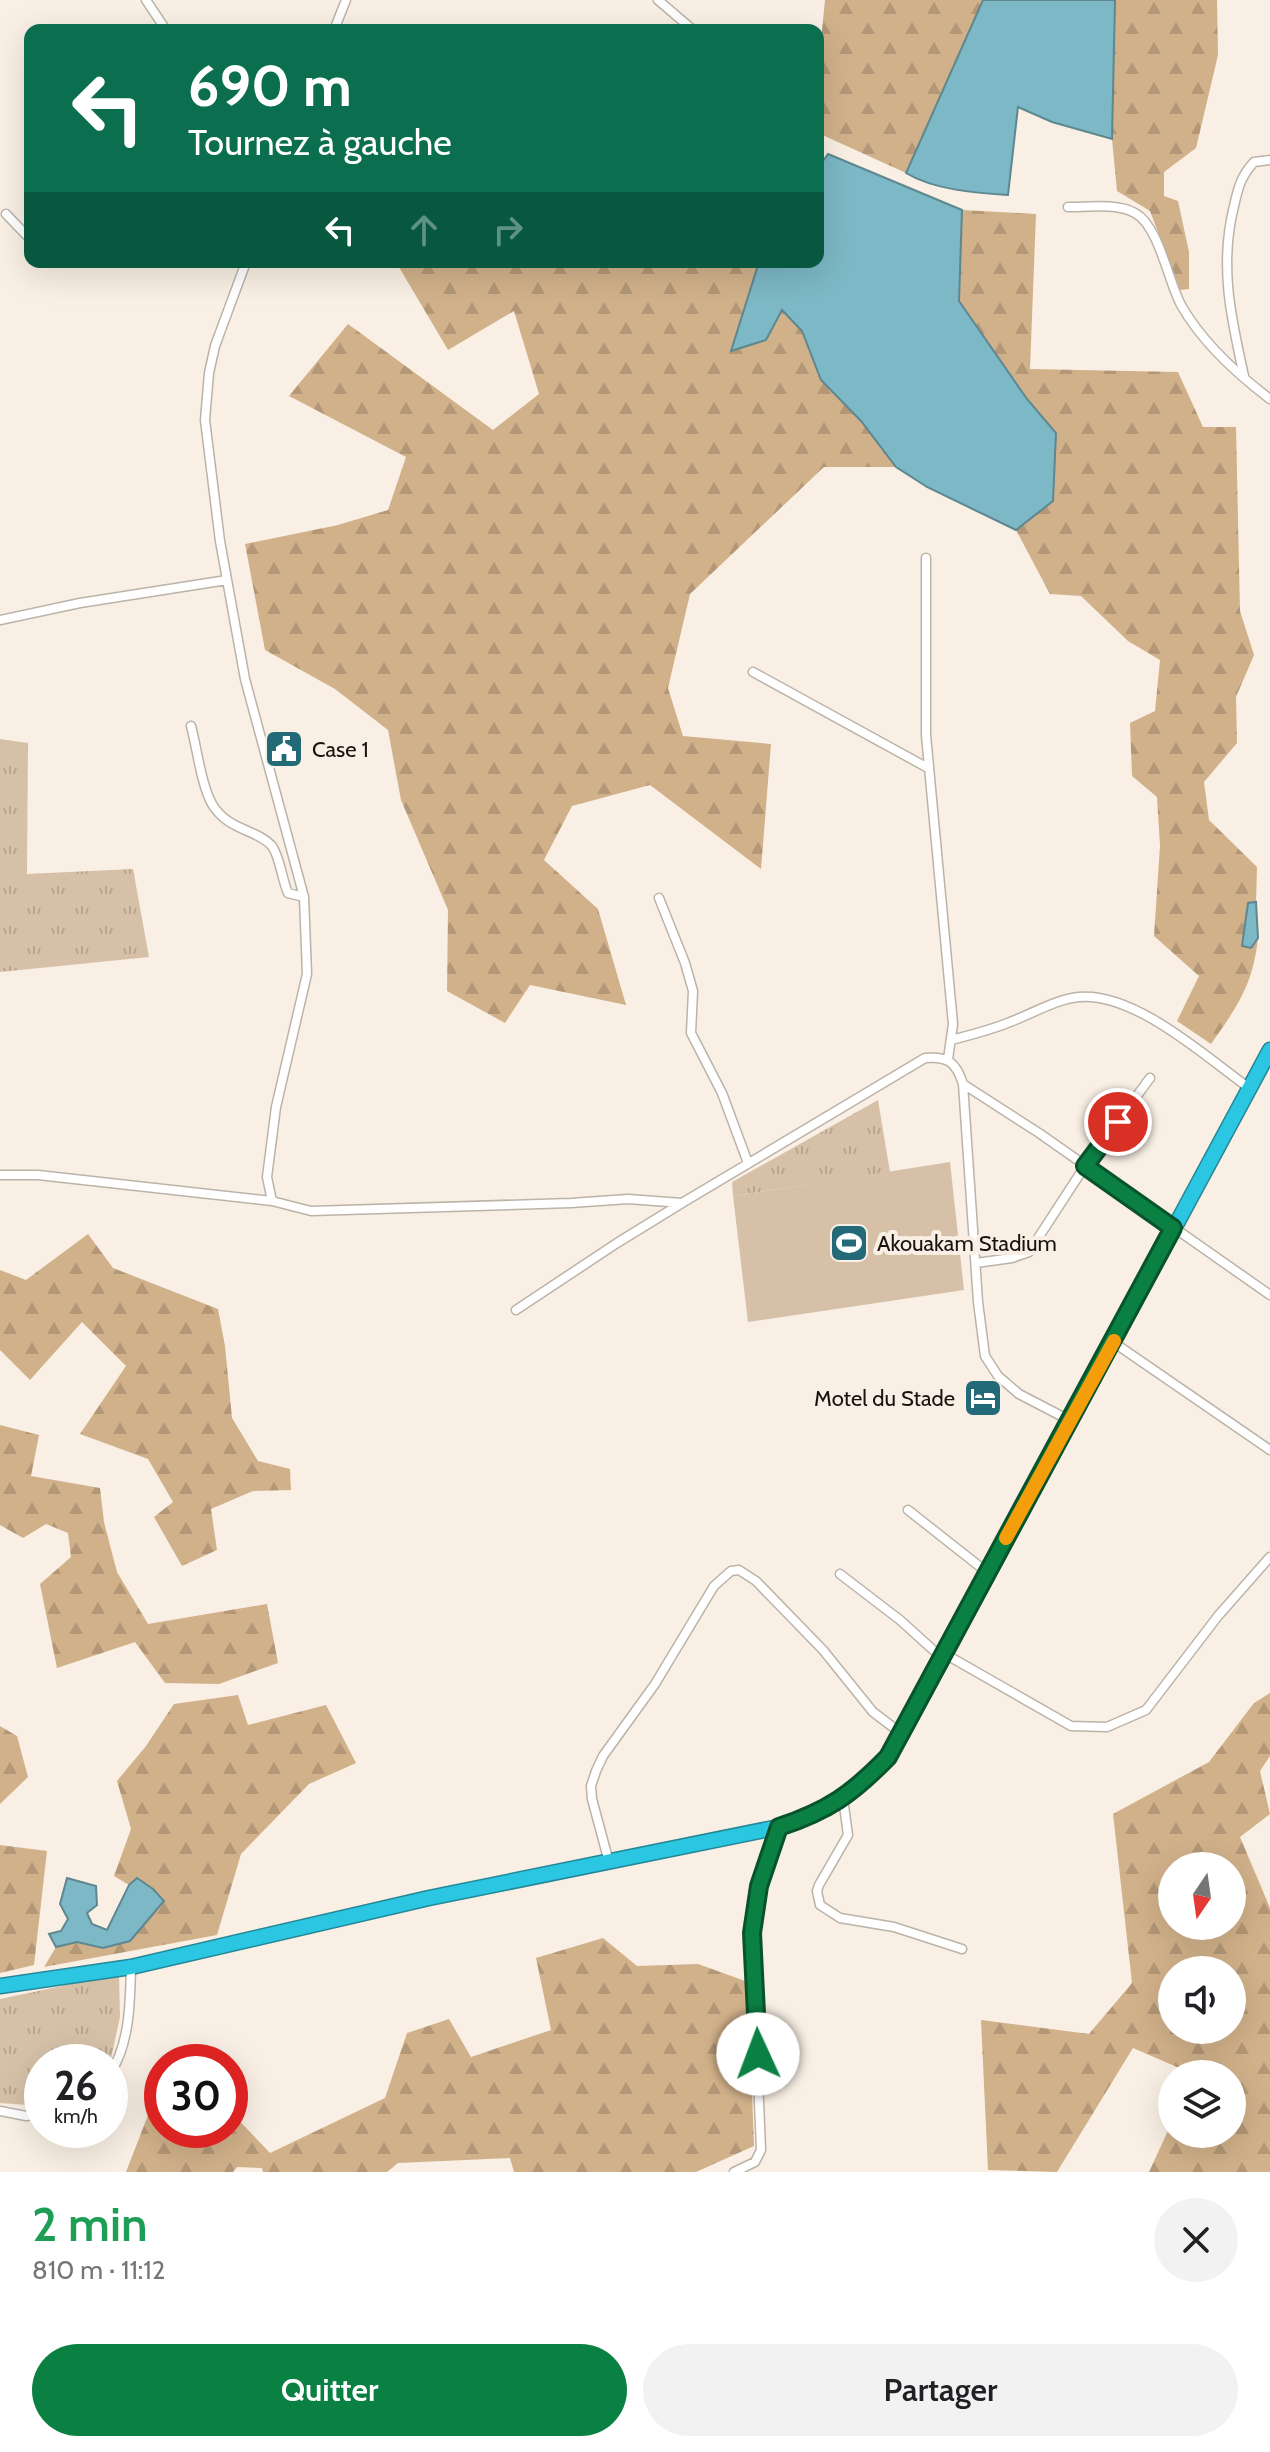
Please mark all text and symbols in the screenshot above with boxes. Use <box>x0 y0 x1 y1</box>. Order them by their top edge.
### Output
text: 690 m <box>188 52 352 120</box>
icon: left <box>56 56 160 160</box>
text: Tournez à gauche <box>188 120 452 164</box>
icon: left <box>318 208 362 252</box>
icon: ahead <box>402 208 446 252</box>
icon: right <box>486 208 530 252</box>
public building icon: Case 1 <box>263 728 305 770</box>
place label: Case 1 <box>312 736 369 763</box>
pin <box>1084 1088 1152 1156</box>
icon: arrive <box>1096 1100 1140 1144</box>
sports icon: Akouakam Stadium <box>828 1222 870 1264</box>
place label: Akouakam Stadium <box>877 1230 1057 1257</box>
hotel icon: Motel du Stade <box>962 1377 1004 1419</box>
place label: Motel du Stade <box>814 1385 955 1412</box>
north arrow <box>1158 1852 1246 1940</box>
map controls <box>1158 1852 1246 2148</box>
button: sound <box>1158 1956 1246 2044</box>
position arrow <box>716 2012 800 2096</box>
speed limit sign: 30 <box>144 2044 248 2148</box>
button: layers <box>1158 2060 1246 2148</box>
text: 26 <box>54 2061 98 2110</box>
text: km/h <box>54 2104 98 2128</box>
text: 2 min <box>32 2195 148 2253</box>
button: close <box>1154 2198 1238 2282</box>
text: 810 m · 11:12 <box>32 2254 165 2286</box>
button: Quitter <box>32 2344 627 2436</box>
button: Partager <box>643 2344 1238 2436</box>

